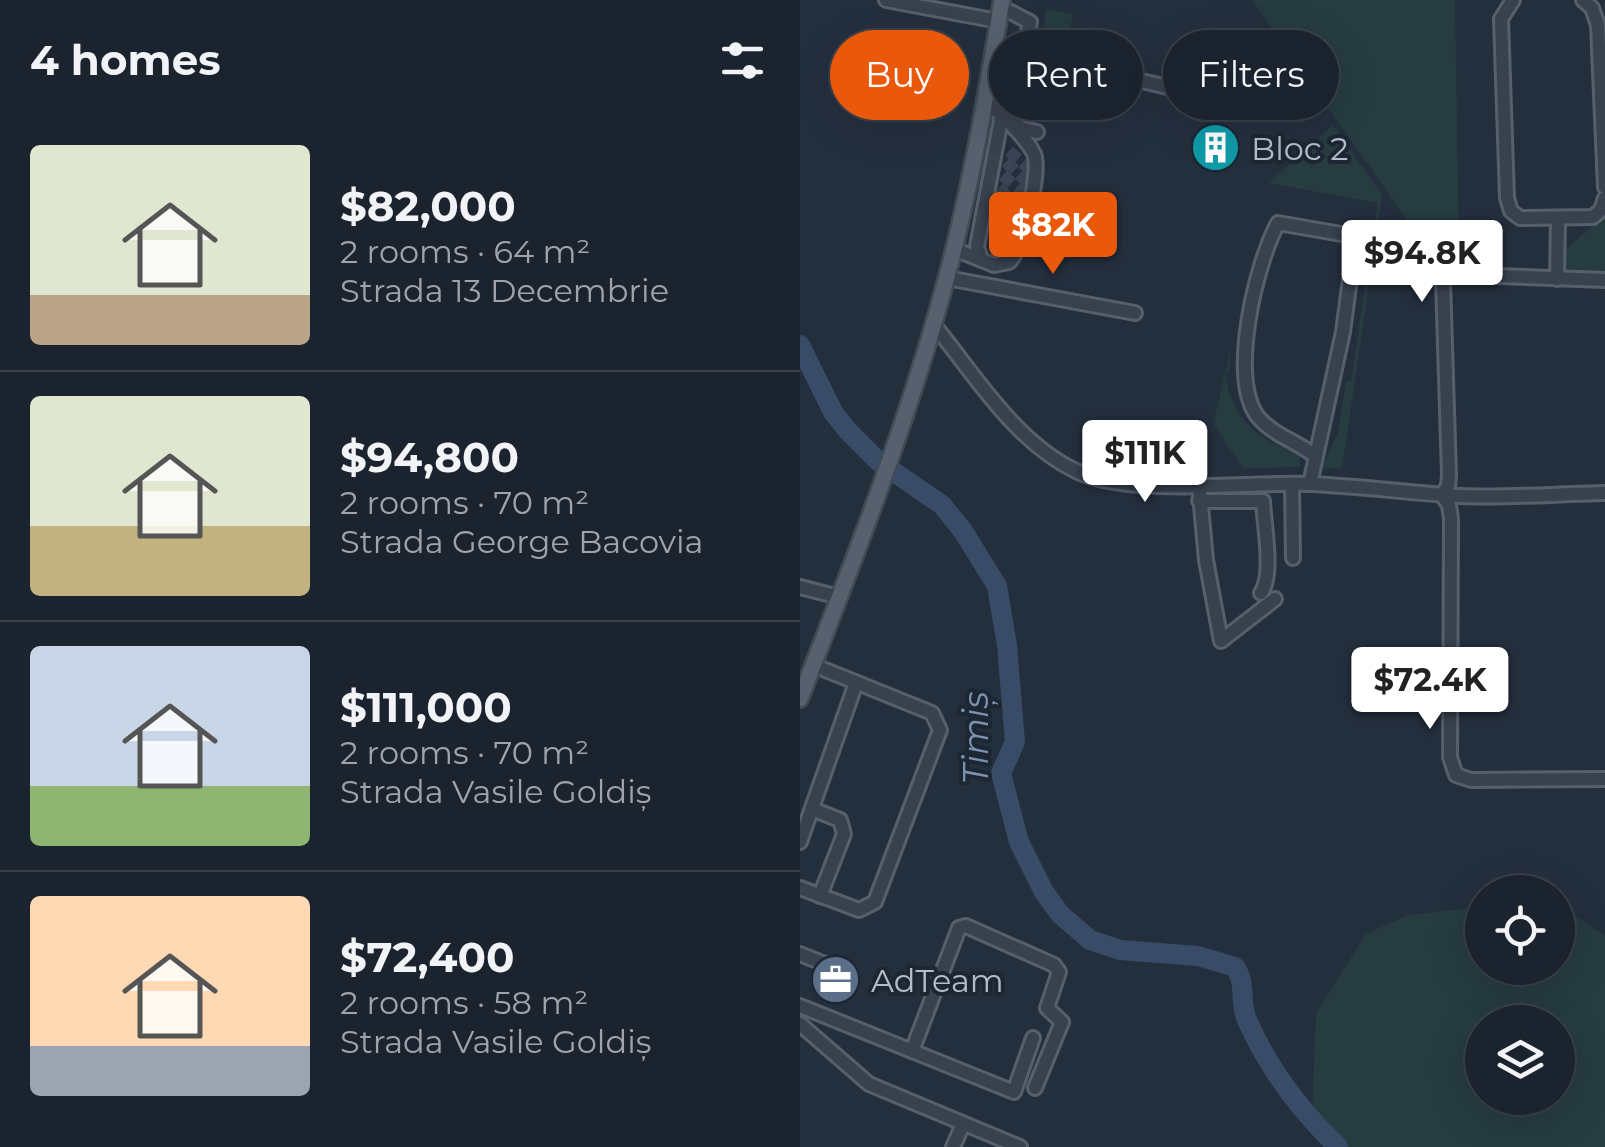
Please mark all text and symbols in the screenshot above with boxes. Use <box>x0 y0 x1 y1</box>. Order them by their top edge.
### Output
chip: Buy <box>830 30 969 120</box>
chip: Rent <box>989 30 1143 120</box>
chip: Filters <box>1163 30 1339 120</box>
icon: filters <box>715 33 770 88</box>
text: 4 homes <box>30 34 221 86</box>
building icon: Bloc 2 <box>1190 122 1242 174</box>
place label: Bloc 2 <box>1251 129 1348 168</box>
text: $82,000 <box>340 180 516 232</box>
icon: home <box>110 185 230 305</box>
pin: $82K <box>994 192 1112 277</box>
text: $82K <box>1011 205 1095 244</box>
pin: $94.8K <box>1341 220 1503 305</box>
text: 2 rooms · 64 m² <box>340 232 590 271</box>
text: $94.8K <box>1364 233 1480 272</box>
text: Strada 13 Decembrie <box>340 271 669 310</box>
pin: $111K <box>1075 420 1215 505</box>
text: $94,800 <box>340 431 519 483</box>
text: $111K <box>1104 433 1186 472</box>
icon: home <box>110 436 230 556</box>
text: 2 rooms · 70 m² <box>340 483 589 522</box>
text: Strada George Bacovia <box>340 522 703 561</box>
pin: $72.4K <box>1349 647 1511 732</box>
text: $72.4K <box>1373 660 1487 699</box>
text: $111,000 <box>340 681 512 733</box>
icon: home <box>110 686 230 806</box>
water label: Timiș <box>954 691 998 785</box>
text: 2 rooms · 70 m² <box>340 733 589 772</box>
text: Strada Vasile Goldiș <box>340 772 651 811</box>
map controls <box>1465 875 1575 1115</box>
button: locate <box>1465 875 1575 985</box>
text: $72,400 <box>340 931 515 983</box>
icon: home <box>110 936 230 1056</box>
office icon: AdTeam <box>810 954 862 1006</box>
place label: AdTeam <box>871 961 1004 1000</box>
text: 2 rooms · 58 m² <box>340 983 588 1022</box>
button: layers <box>1465 1005 1575 1115</box>
text: Strada Vasile Goldiș <box>340 1022 651 1061</box>

